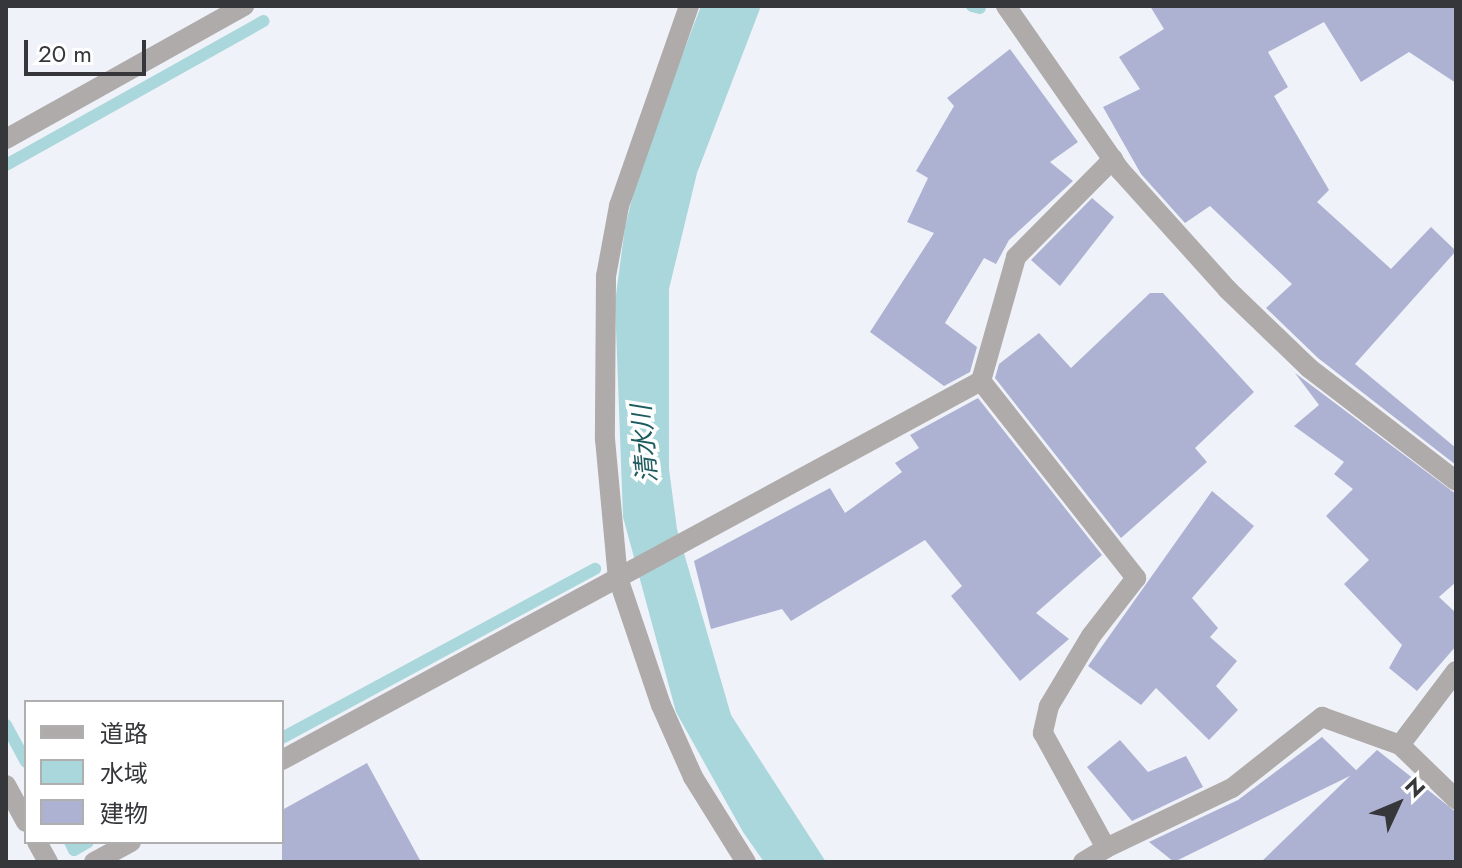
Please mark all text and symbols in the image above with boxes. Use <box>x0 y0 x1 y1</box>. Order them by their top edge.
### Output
scale bar <box>28 24 150 74</box>
text: 20 m <box>38 36 92 71</box>
water label: 清水川 <box>626 404 664 484</box>
legend <box>24 700 284 844</box>
text: 道路 <box>100 716 148 751</box>
text: 水域 <box>100 756 148 791</box>
north arrow <box>1358 764 1438 844</box>
text: N <box>1398 770 1433 805</box>
text: 建物 <box>100 796 148 831</box>

